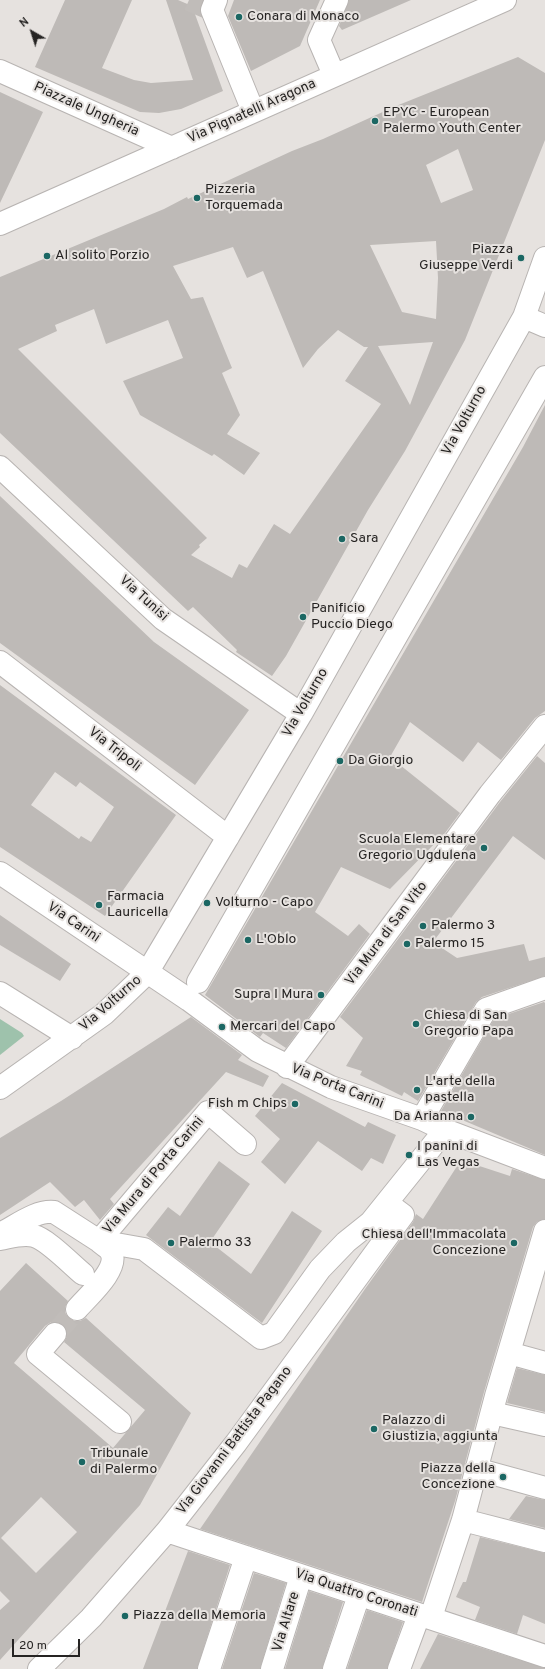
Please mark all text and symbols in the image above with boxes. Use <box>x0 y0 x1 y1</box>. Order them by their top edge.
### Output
place label: Conara di Monaco <box>247 9 359 25</box>
north arrow <box>12 12 52 52</box>
marker: Conara di Monaco <box>234 12 244 22</box>
text: N <box>17 15 32 31</box>
street label: Via Pignatelli Aragona <box>185 76 319 148</box>
street label: Piazzale Ungheria <box>31 79 141 141</box>
place label: EPYC - European Palermo Youth Center <box>383 105 521 138</box>
marker: EPYC - European Palermo Youth Center <box>370 116 380 126</box>
place label: Pizzeria Torquemada <box>205 182 283 214</box>
marker: Pizzeria Torquemada <box>192 193 202 203</box>
place label: Piazza Giuseppe Verdi <box>419 242 513 274</box>
place label: Al solito Porzio <box>55 248 150 264</box>
marker: Al solito Porzio <box>42 251 52 261</box>
marker: Piazza Giuseppe Verdi <box>516 253 526 263</box>
street label: Via Volturno <box>439 383 491 459</box>
place label: Sara <box>350 531 378 547</box>
marker: Sara <box>337 534 347 544</box>
street label: Via Tunisi <box>115 573 171 625</box>
place label: Panificio Puccio Diego <box>311 601 393 634</box>
marker: Panificio Puccio Diego <box>298 612 308 622</box>
street label: Via Volturno <box>280 666 332 740</box>
street label: Via Tripoli <box>84 724 144 776</box>
place label: Da Giorgio <box>348 753 413 769</box>
marker: Da Giorgio <box>335 756 345 766</box>
place label: Scuola Elementare Gregorio Ugdulena <box>358 832 476 864</box>
marker: Scuola Elementare Gregorio Ugdulena <box>479 843 489 853</box>
street label: Via Mura di San Vito <box>342 879 432 989</box>
place label: Farmacia Lauricella <box>107 889 168 922</box>
place label: Volturno - Capo <box>215 895 313 911</box>
marker: Volturno - Capo <box>202 898 212 908</box>
street label: Via Carini <box>43 899 103 947</box>
marker: Farmacia Lauricella <box>94 900 104 910</box>
place label: Palermo 3 <box>431 918 495 934</box>
marker: Palermo 3 <box>418 921 428 931</box>
place label: L'Oblo <box>256 932 296 948</box>
marker: L'Oblo <box>243 935 253 945</box>
place label: Palermo 15 <box>415 936 485 952</box>
marker: Palermo 15 <box>402 939 412 949</box>
street label: Via Volturno <box>77 972 145 1036</box>
place label: Supra I Mura <box>234 987 313 1003</box>
marker: Supra I Mura <box>316 990 326 1000</box>
place label: Chiesa di San Gregorio Papa <box>424 1008 514 1040</box>
place label: Mercari del Capo <box>230 1019 336 1035</box>
marker: Chiesa di San Gregorio Papa <box>411 1019 421 1029</box>
marker: Mercari del Capo <box>217 1022 227 1032</box>
street label: Via Porta Carini <box>288 1061 386 1113</box>
place label: L'arte della pastella <box>425 1074 495 1106</box>
marker: L'arte della pastella <box>412 1085 422 1095</box>
place label: Fish m Chips <box>208 1096 287 1112</box>
marker: Fish m Chips <box>290 1099 300 1109</box>
place label: Da Arianna <box>394 1109 463 1125</box>
marker: Da Arianna <box>466 1112 476 1122</box>
street label: Via Mura di Porta Carini <box>100 1114 208 1238</box>
place label: I panini di Las Vegas <box>417 1139 480 1172</box>
marker: I panini di Las Vegas <box>404 1150 414 1160</box>
place label: Chiesa dell'Immacolata Concezione <box>362 1227 506 1260</box>
place label: Palermo 33 <box>179 1235 252 1251</box>
marker: Palermo 33 <box>166 1238 176 1248</box>
marker: Chiesa dell'Immacolata Concezione <box>509 1238 519 1248</box>
street label: Via Giovanni Battista Pagano <box>174 1364 296 1518</box>
place label: Palazzo di Giustizia, aggiunta <box>382 1413 498 1446</box>
marker: Palazzo di Giustizia, aggiunta <box>369 1424 379 1434</box>
place label: Tribunale di Palermo <box>90 1446 157 1478</box>
marker: Tribunale di Palermo <box>77 1457 87 1467</box>
place label: Piazza della Concezione <box>420 1461 495 1494</box>
marker: Piazza della Concezione <box>498 1472 508 1482</box>
street label: Via Quattro Coronati <box>292 1566 420 1622</box>
street label: Via Altare <box>270 1590 304 1654</box>
place label: Piazza della Memoria <box>133 1608 266 1624</box>
marker: Piazza della Memoria <box>120 1611 130 1621</box>
scale bar <box>14 1631 82 1657</box>
text: 20 m <box>19 1638 47 1654</box>

